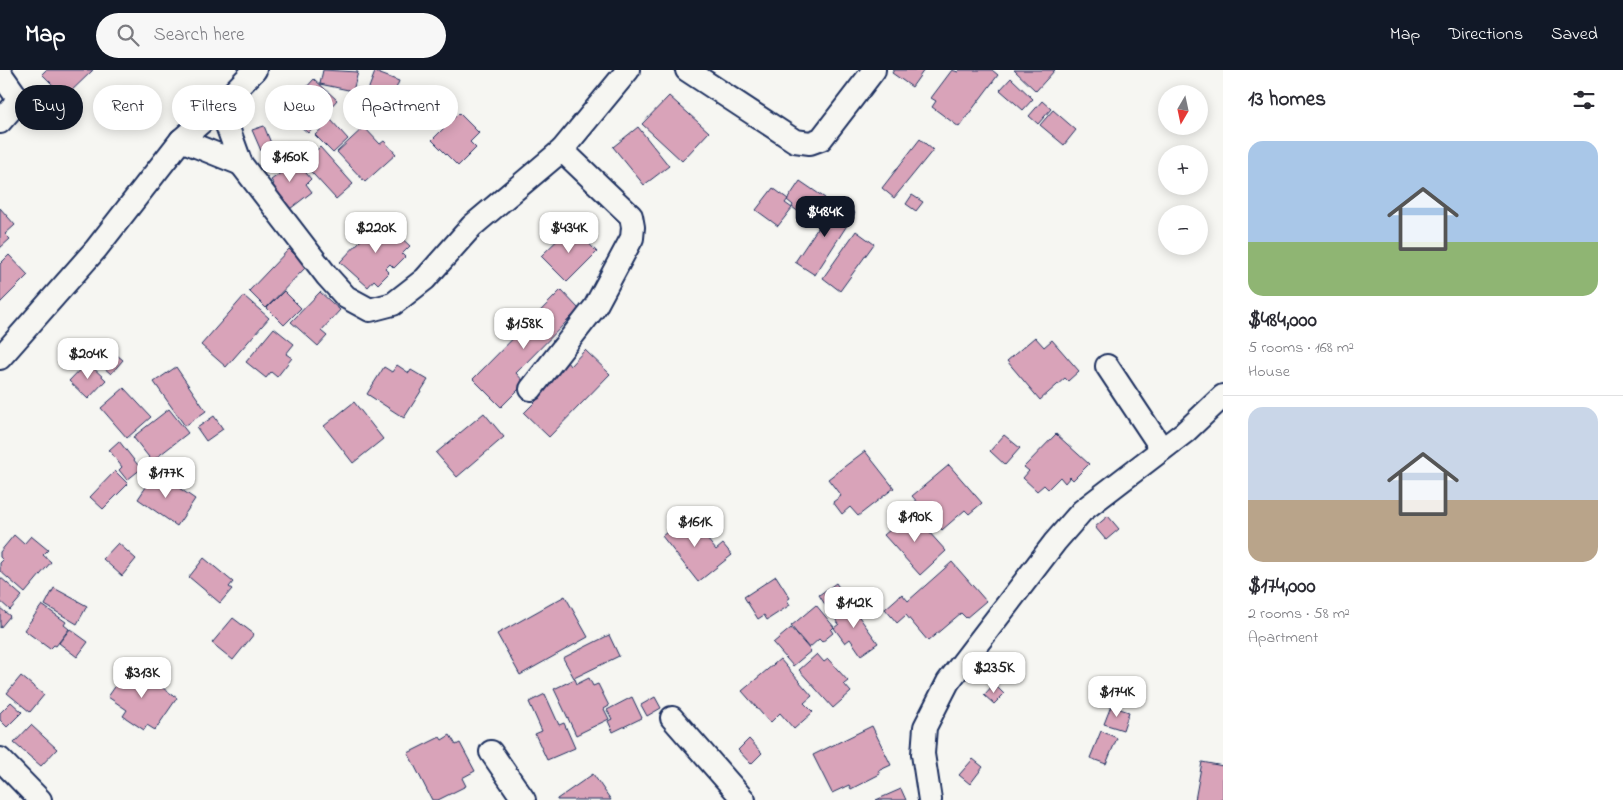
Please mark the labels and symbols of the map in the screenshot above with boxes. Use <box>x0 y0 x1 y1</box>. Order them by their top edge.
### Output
north arrow <box>1158 85 1208 135</box>
pin: $160K <box>255 140 325 183</box>
pin: $484K <box>790 196 860 238</box>
pin: $220K <box>341 212 411 254</box>
pin: $434K <box>534 212 604 254</box>
pin: $158K <box>489 308 559 350</box>
pin: $204K <box>53 338 123 380</box>
pin: $177K <box>131 456 201 499</box>
pin: $190K <box>880 500 950 543</box>
pin: $161K <box>660 506 730 548</box>
pin: $142K <box>819 586 889 629</box>
pin: $235K <box>959 652 1029 694</box>
pin: $313K <box>107 656 177 699</box>
pin: $174K <box>1082 676 1152 718</box>

